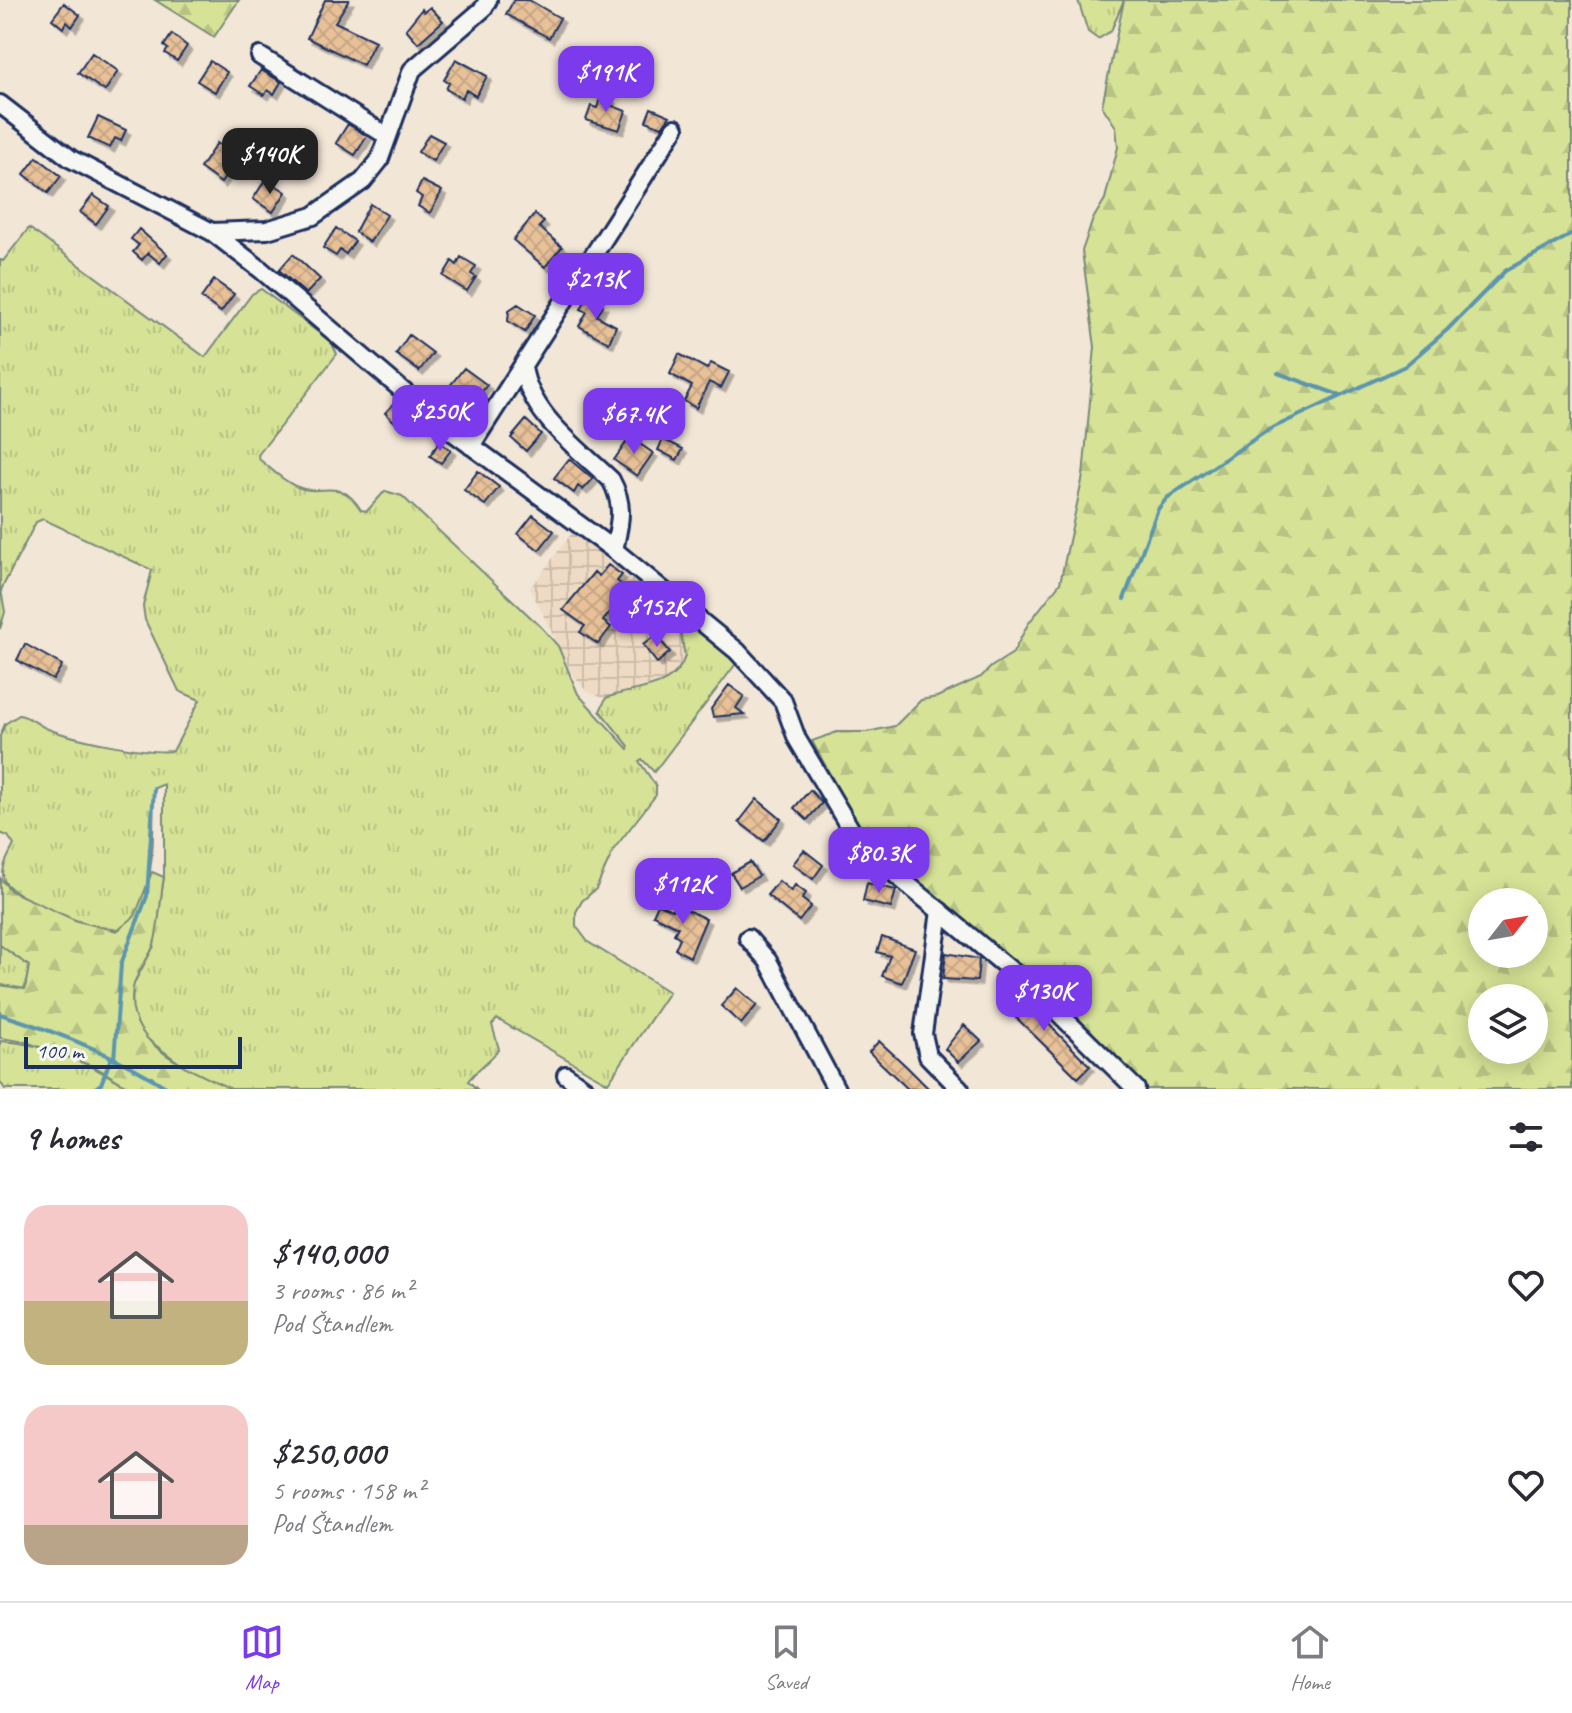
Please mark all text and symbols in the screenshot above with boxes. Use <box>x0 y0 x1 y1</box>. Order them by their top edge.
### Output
pin: $191K <box>550 46 662 114</box>
text: $191K <box>576 55 636 88</box>
pin: $140K <box>214 128 326 196</box>
text: $140K <box>240 137 300 170</box>
pin: $213K <box>540 253 652 321</box>
text: $213K <box>566 262 626 295</box>
pin: $250K <box>384 385 496 453</box>
pin: $67.4K <box>569 388 699 456</box>
text: $250K <box>410 394 470 427</box>
text: $67.4K <box>601 397 667 430</box>
pin: $152K <box>601 581 713 649</box>
text: $152K <box>627 590 687 623</box>
pin: $80.3K <box>814 827 944 895</box>
text: $80.3K <box>846 836 912 869</box>
pin: $112K <box>627 858 739 926</box>
text: $112K <box>653 867 713 900</box>
north arrow <box>1468 888 1548 968</box>
map controls <box>1468 888 1548 1064</box>
pin: $130K <box>988 965 1100 1033</box>
text: $130K <box>1014 974 1074 1007</box>
button: layers <box>1468 984 1548 1064</box>
scale bar <box>24 1033 242 1069</box>
text: 100 m <box>36 1037 83 1065</box>
icon: filters <box>1504 1115 1548 1159</box>
text: 9 homes <box>24 1116 120 1159</box>
text: $140,000 <box>272 1231 386 1274</box>
icon: home <box>88 1237 184 1333</box>
icon: heart <box>1504 1263 1548 1307</box>
text: 3 rooms · 86 m² <box>272 1274 413 1307</box>
text: Pod Štandlem <box>272 1307 392 1340</box>
text: $250,000 <box>272 1431 385 1474</box>
icon: home <box>88 1437 184 1533</box>
icon: heart <box>1504 1463 1548 1507</box>
text: 5 rooms · 158 m² <box>272 1474 424 1507</box>
text: Pod Štandlem <box>272 1507 392 1540</box>
tab: Map <box>240 1620 284 1696</box>
tab: Saved <box>764 1620 808 1696</box>
tab: Home <box>1288 1620 1332 1696</box>

